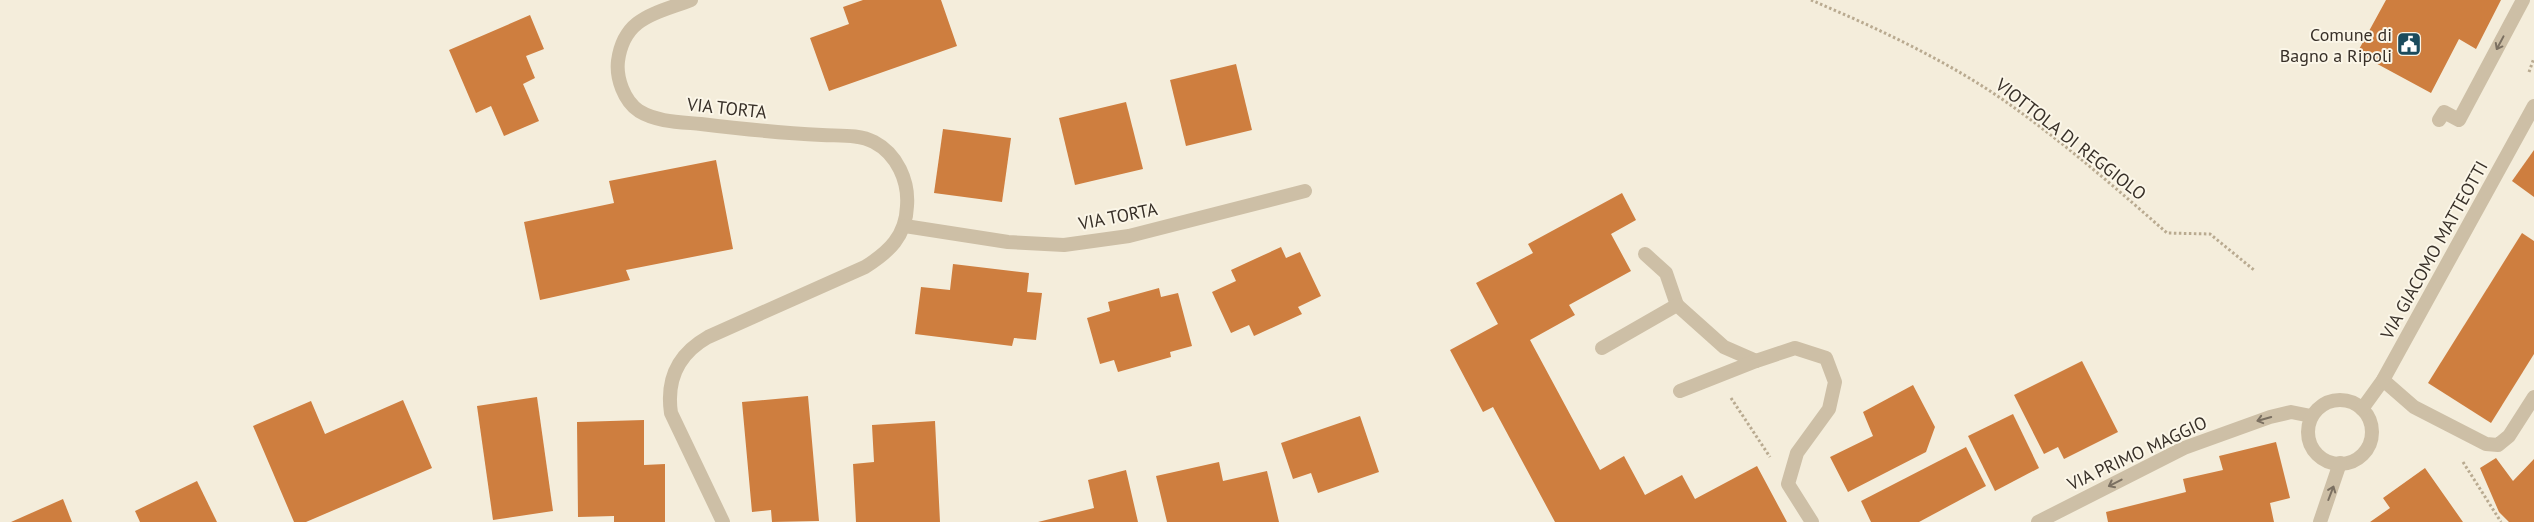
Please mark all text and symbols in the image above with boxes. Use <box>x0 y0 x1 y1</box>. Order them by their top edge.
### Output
place label: Comune di Bagno a Ripoli <box>2280 23 2392 67</box>
public building icon: Comune di Bagno a Ripoli <box>2396 31 2422 57</box>
one-way arrow <box>2495 35 2504 50</box>
street label: VIOTTOLA DI REGGIOLO <box>1990 72 2151 205</box>
street label: VIA TORTA <box>685 92 768 124</box>
street label: VIA GIACOMO MATTEOTTI <box>2375 157 2493 344</box>
street label: VIA TORTA <box>1076 197 1160 235</box>
street label: VIA PRIMO MAGGIO <box>2063 411 2210 496</box>
one-way arrow <box>2257 415 2273 424</box>
one-way arrow <box>2108 479 2123 488</box>
one-way arrow <box>2327 486 2336 501</box>

